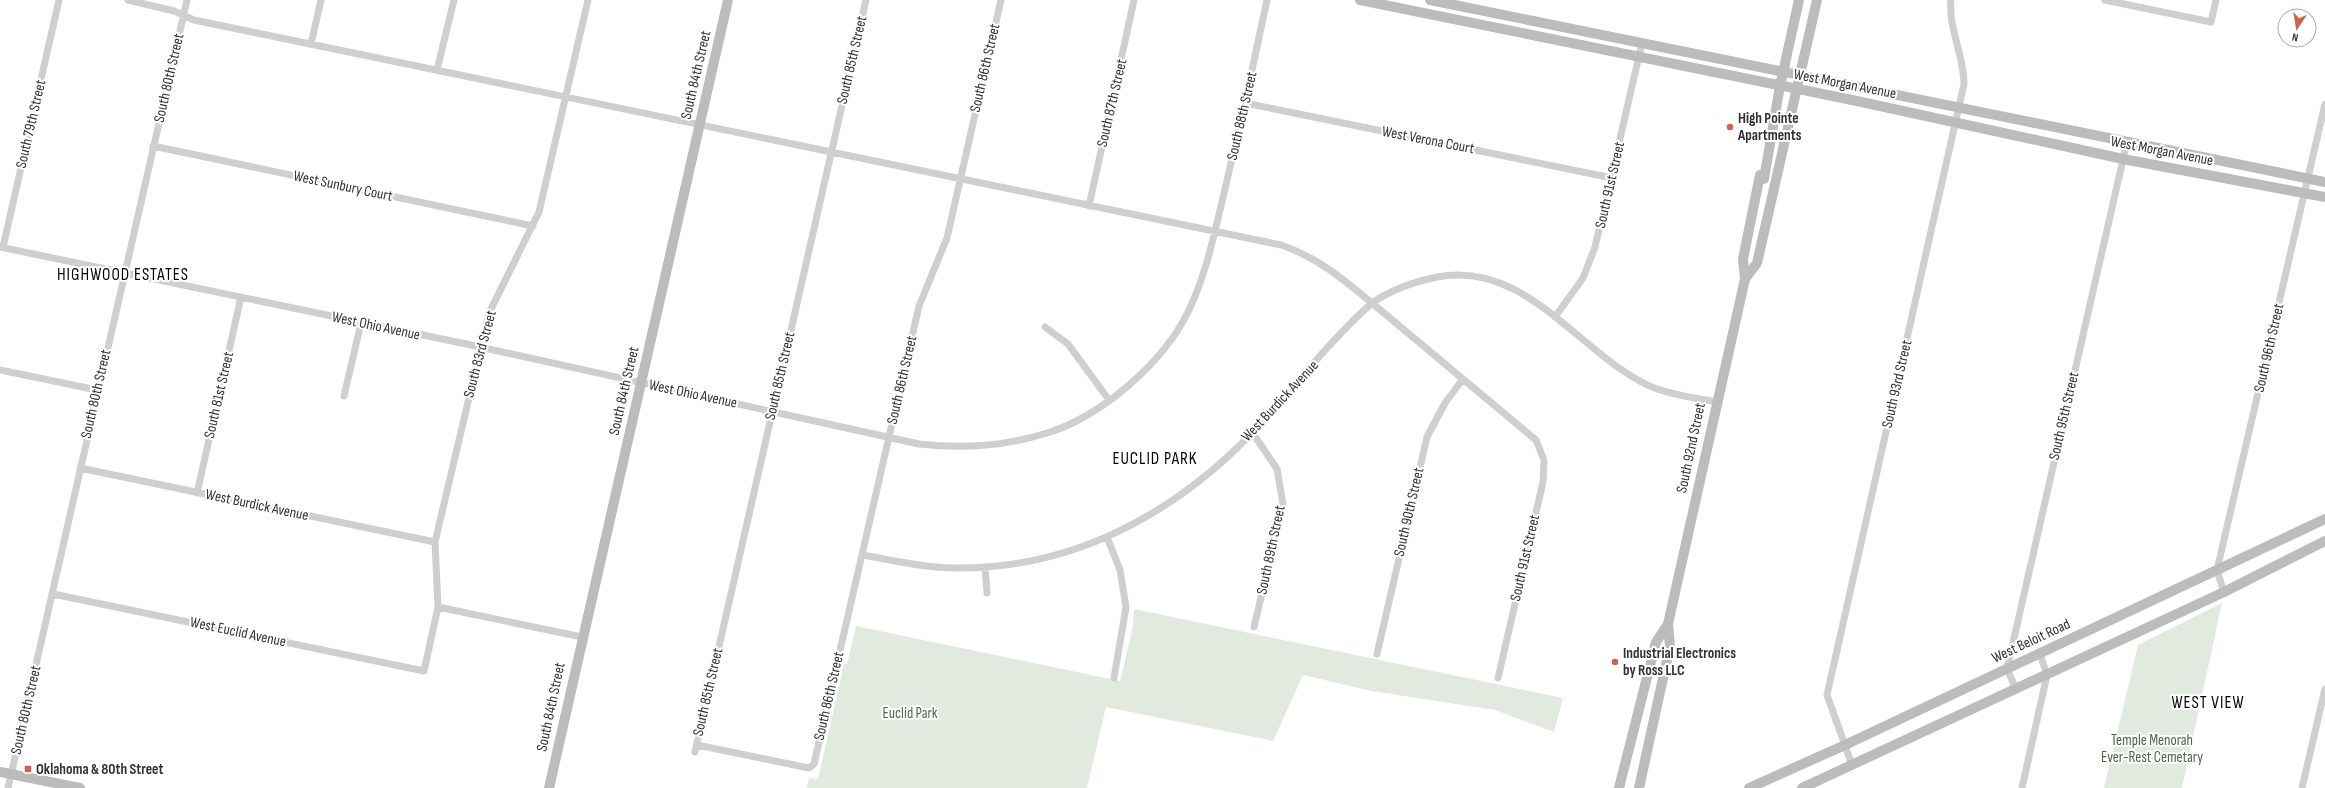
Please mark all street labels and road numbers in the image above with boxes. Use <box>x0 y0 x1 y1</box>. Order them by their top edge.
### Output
street label: South 85th Street <box>833 14 871 106</box>
street label: South 86th Street <box>966 21 1005 114</box>
street label: South 84th Street <box>677 28 716 121</box>
street label: South 80th Street <box>150 31 189 124</box>
street label: South 87th Street <box>1093 57 1131 149</box>
street label: West Morgan Avenue <box>1792 65 1898 103</box>
street label: South 88th Street <box>1223 69 1262 162</box>
street label: South 79th Street <box>12 78 50 170</box>
street label: West Verona Court <box>1380 122 1476 158</box>
street label: West Morgan Avenue <box>2109 132 2215 170</box>
street label: South 91st Street <box>1591 139 1629 230</box>
street label: West Sunbury Court <box>292 166 395 206</box>
street label: South 96th Street <box>2250 301 2289 394</box>
street label: West Ohio Avenue <box>330 307 422 345</box>
street label: South 83rd Street <box>459 308 501 400</box>
street label: South 85th Street <box>761 330 799 422</box>
street label: South 86th Street <box>883 333 922 426</box>
street label: South 93rd Street <box>1878 338 1916 430</box>
street label: South 84th Street <box>605 344 644 437</box>
street label: South 80th Street <box>77 347 116 440</box>
street label: South 81st Street <box>200 350 238 440</box>
street label: West Burdick Avenue <box>1237 356 1323 446</box>
street label: South 95th Street <box>2045 370 2083 462</box>
street label: West Ohio Avenue <box>647 375 739 413</box>
street label: South 92nd Street <box>1672 401 1710 495</box>
street label: South 90th Street <box>1390 465 1429 558</box>
street label: West Burdick Avenue <box>204 485 310 525</box>
street label: South 89th Street <box>1252 503 1290 596</box>
street label: South 91st Street <box>1506 512 1544 603</box>
street label: West Euclid Avenue <box>188 613 288 651</box>
street label: West Beloit Road <box>1989 615 2073 667</box>
street label: South 85th Street <box>689 646 727 738</box>
street label: South 86th Street <box>810 649 849 742</box>
street label: South 84th Street <box>532 660 570 753</box>
street label: South 80th Street <box>7 663 46 756</box>

